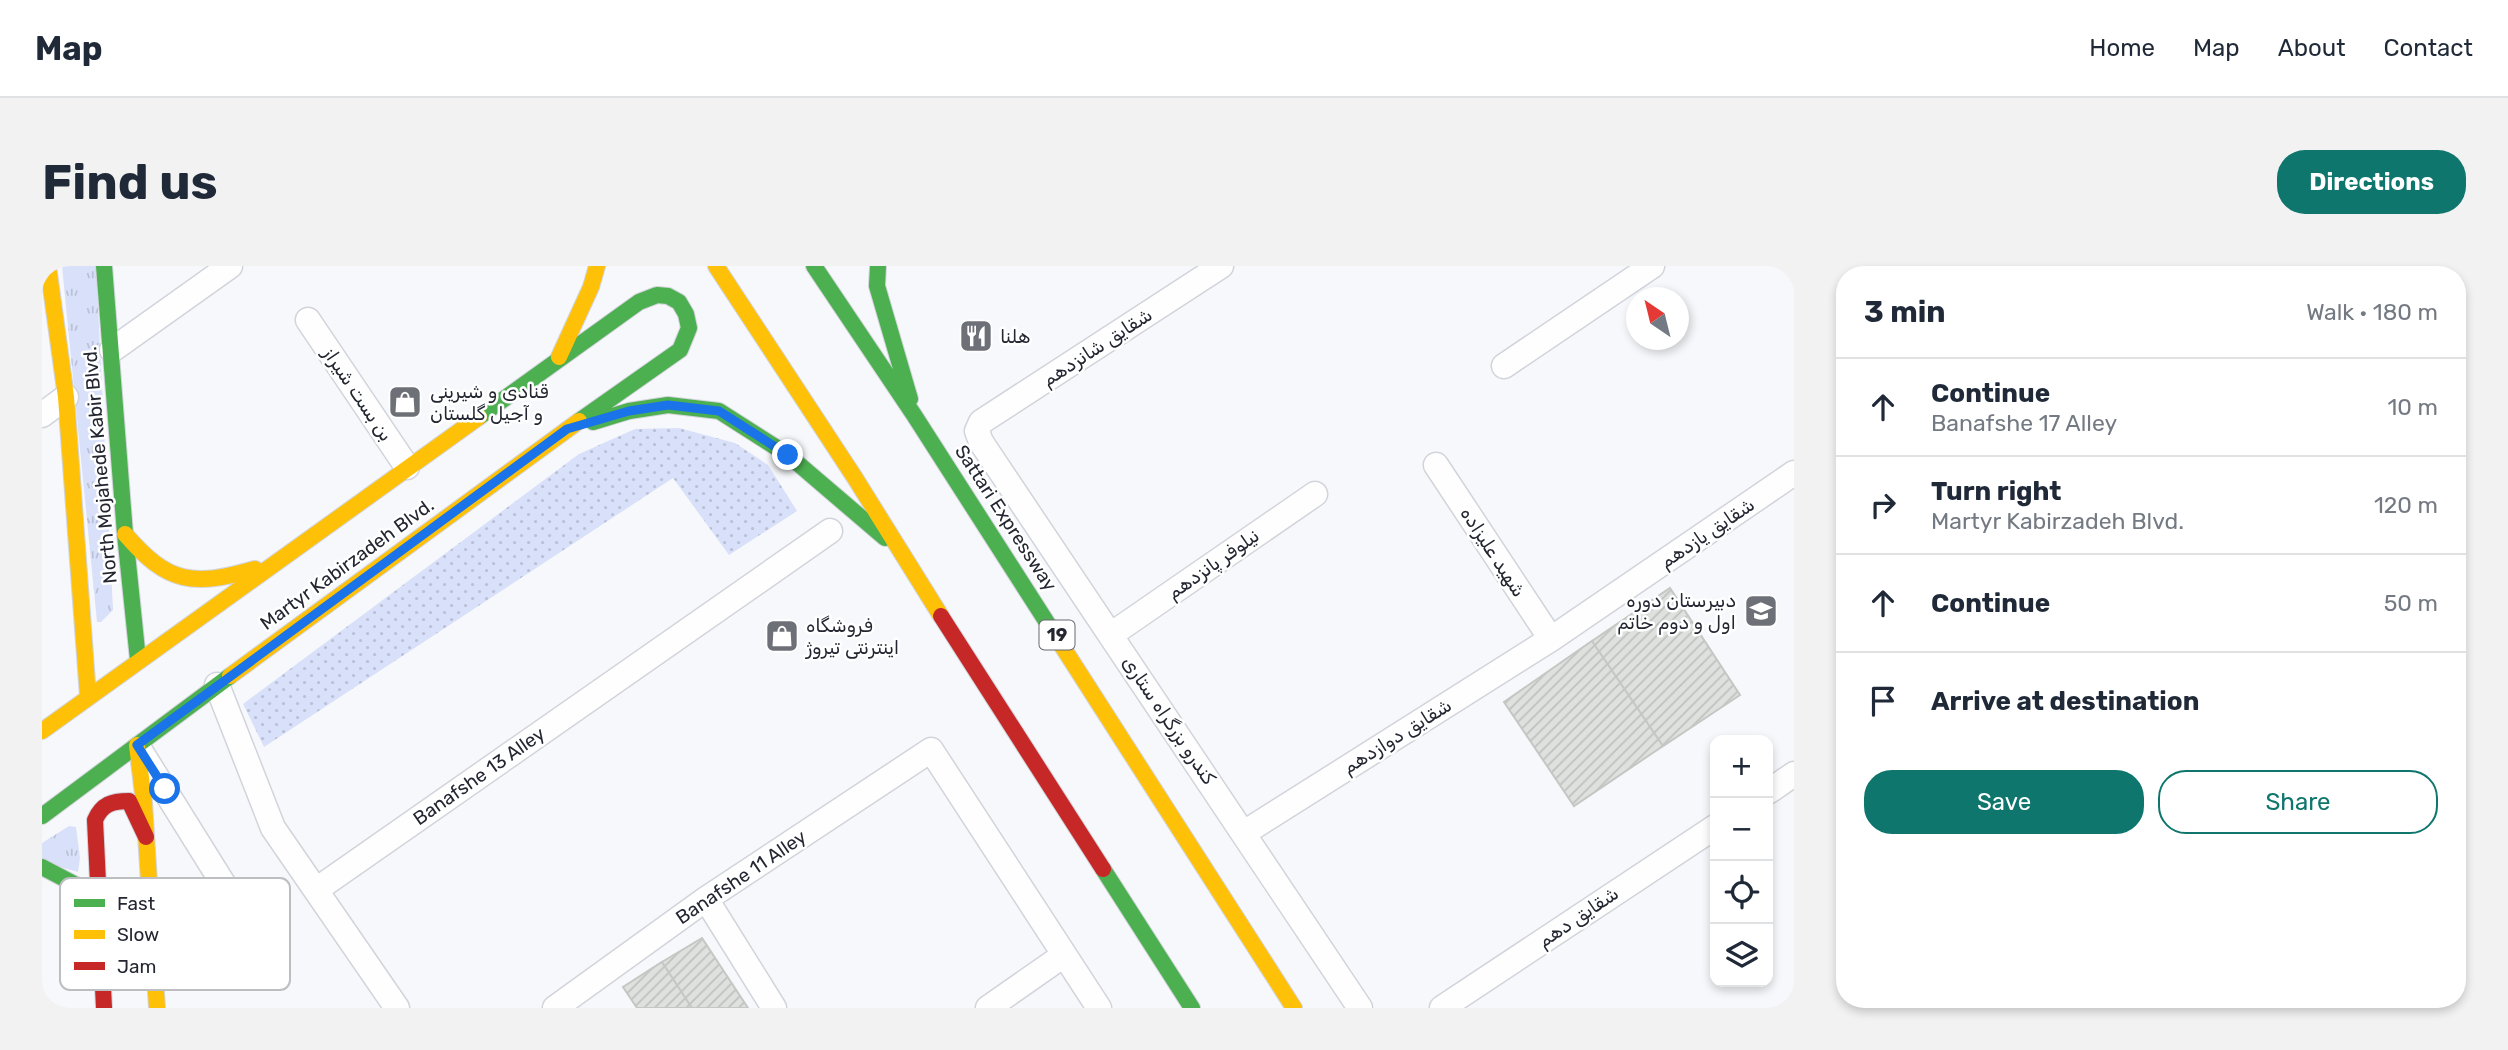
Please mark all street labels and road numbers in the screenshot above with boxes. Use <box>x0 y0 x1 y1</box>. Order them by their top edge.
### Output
street label: شقایق شانزدهم <box>1038 303 1157 392</box>
street label: بن بست شیراز <box>318 342 398 445</box>
street label: North Mojahede Kabir Blvd. <box>78 346 122 584</box>
street label: Sattari Expressway <box>950 441 1062 595</box>
street label: Martyr Kabirzadeh Blvd. <box>256 493 438 635</box>
street label: شقایق یازدهم <box>1655 493 1759 574</box>
street label: شهید علیزاده <box>1455 503 1531 601</box>
street label: نیلوفر پانزدهم <box>1162 524 1265 606</box>
road number: 19 <box>1040 620 1074 650</box>
street label: کندرو بزرگراه ستاری <box>1118 651 1221 789</box>
street label: شقایق دوازدهم <box>1338 693 1456 780</box>
street label: Banafshe 13 Alley <box>409 722 549 830</box>
street label: Banafshe 11 Alley <box>672 825 810 929</box>
street label: شقایق دهم <box>1533 882 1623 953</box>

